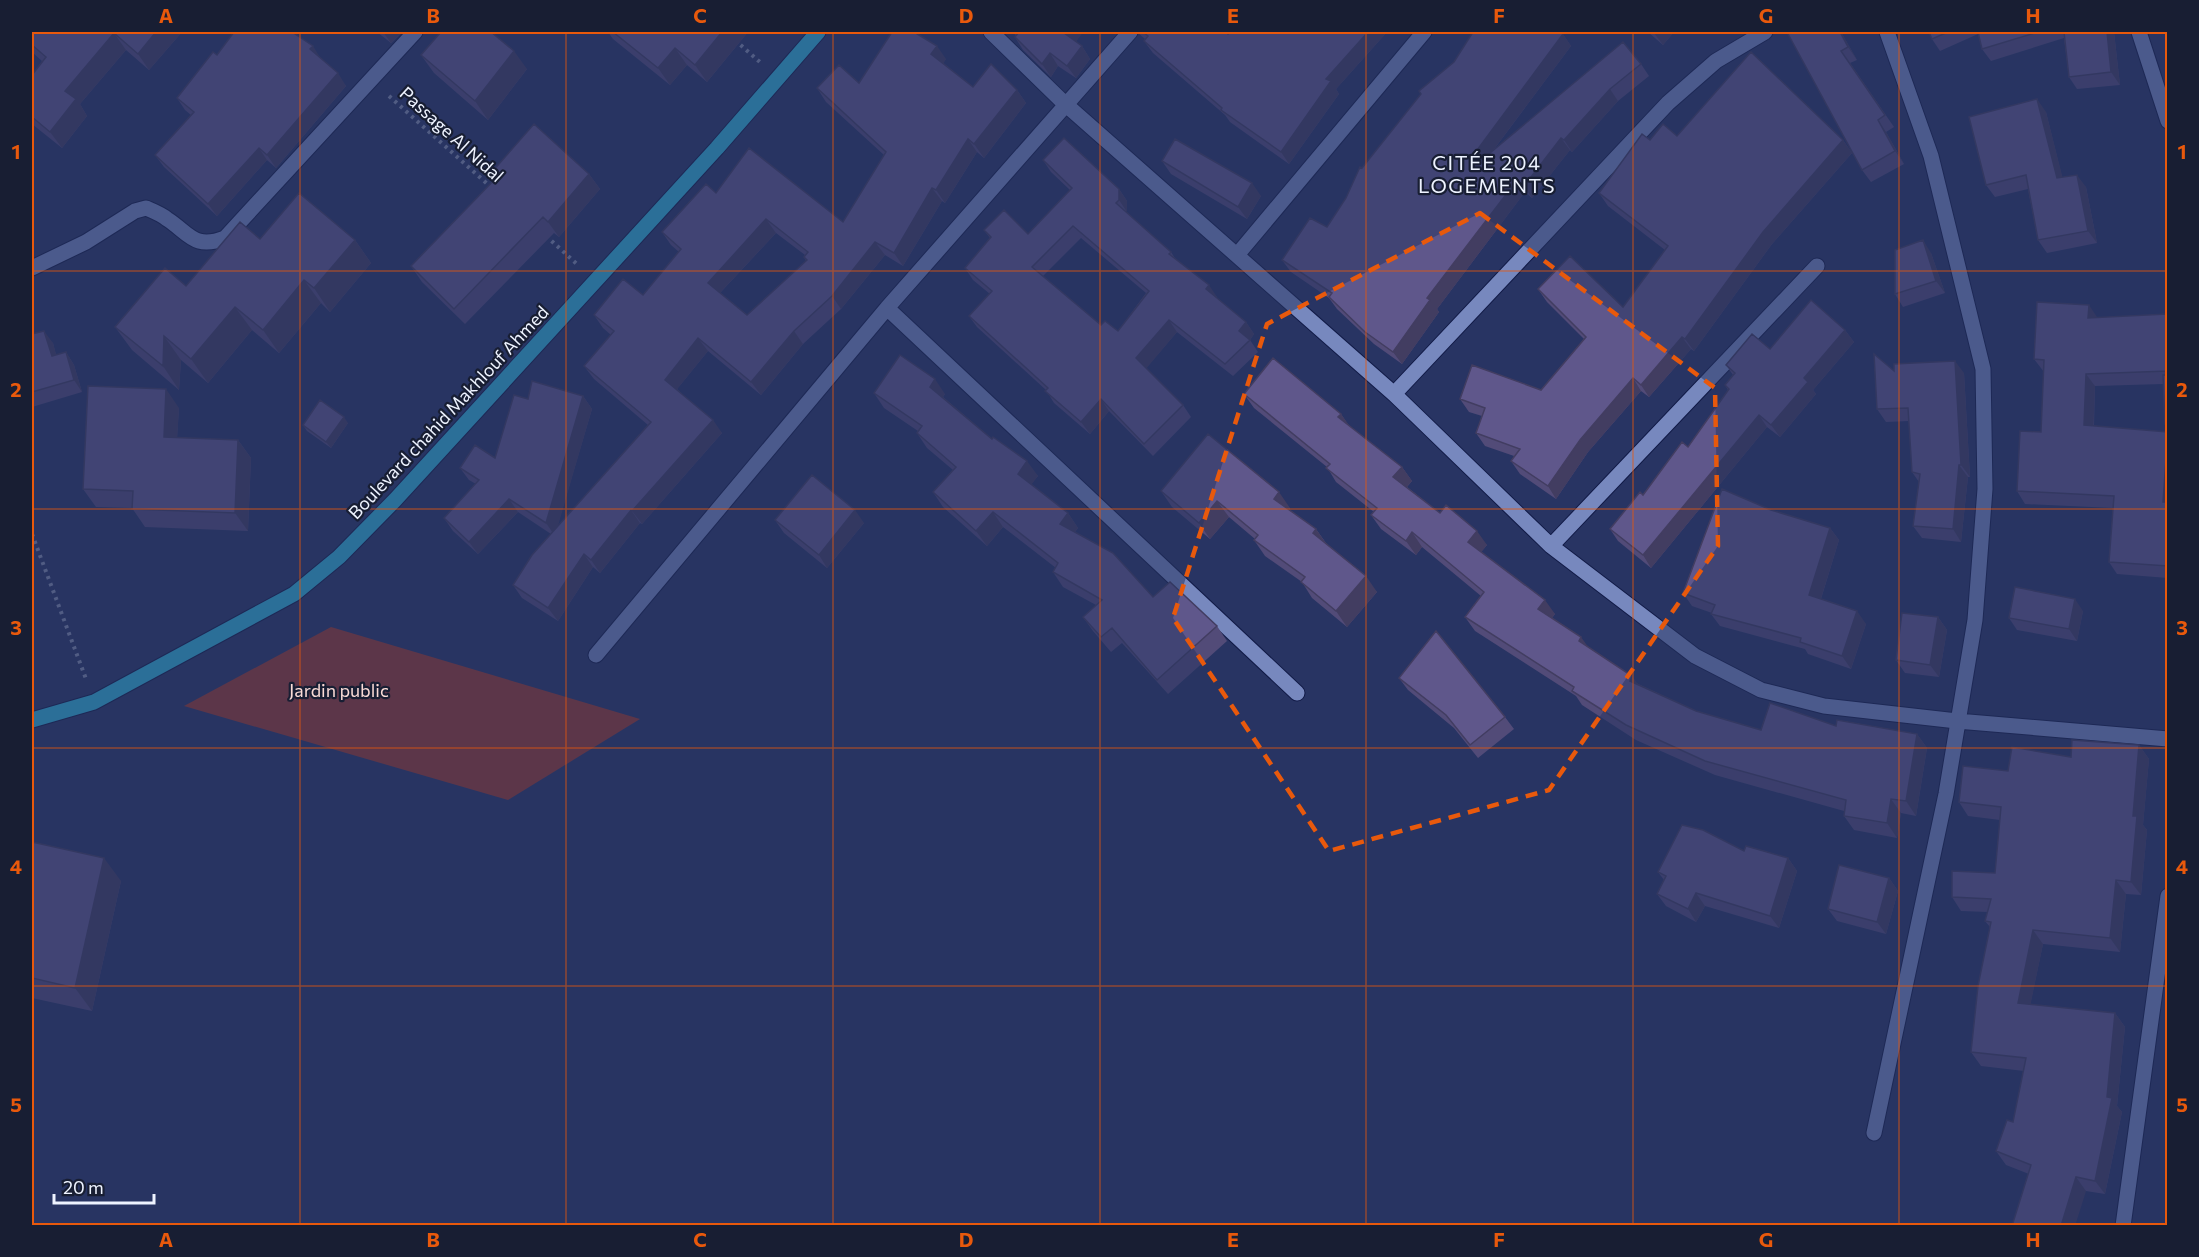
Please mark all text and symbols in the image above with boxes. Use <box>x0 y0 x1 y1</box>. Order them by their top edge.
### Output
text: A <box>159 3 173 27</box>
text: B <box>426 3 440 27</box>
text: C <box>693 3 707 27</box>
text: D <box>959 3 973 27</box>
text: E <box>1227 3 1239 27</box>
text: F <box>1493 3 1505 27</box>
text: G <box>1759 3 1773 27</box>
text: H <box>2026 3 2041 27</box>
street label: Passage Al Nidal <box>396 82 508 186</box>
text: 1 <box>11 139 21 163</box>
text: 1 <box>2177 139 2187 163</box>
district label: CITÉE 204 LOGEMENTS <box>1418 150 1556 197</box>
street label: Boulevard chahid Makhlouf Ahmed <box>343 301 553 523</box>
text: 2 <box>10 377 22 401</box>
text: 2 <box>2176 377 2188 401</box>
text: 3 <box>10 615 22 639</box>
text: 3 <box>2176 615 2188 639</box>
park label: Jardin public <box>289 679 389 701</box>
text: 4 <box>10 854 22 878</box>
text: 4 <box>2176 854 2188 878</box>
text: 5 <box>10 1092 22 1116</box>
text: 5 <box>2176 1092 2188 1116</box>
scale bar <box>54 1167 154 1205</box>
text: 20 m <box>63 1176 104 1198</box>
text: A <box>159 1227 173 1251</box>
text: B <box>426 1227 440 1251</box>
text: C <box>693 1227 707 1251</box>
text: D <box>959 1227 973 1251</box>
text: E <box>1227 1227 1239 1251</box>
text: F <box>1493 1227 1505 1251</box>
text: G <box>1759 1227 1773 1251</box>
text: H <box>2026 1227 2041 1251</box>

